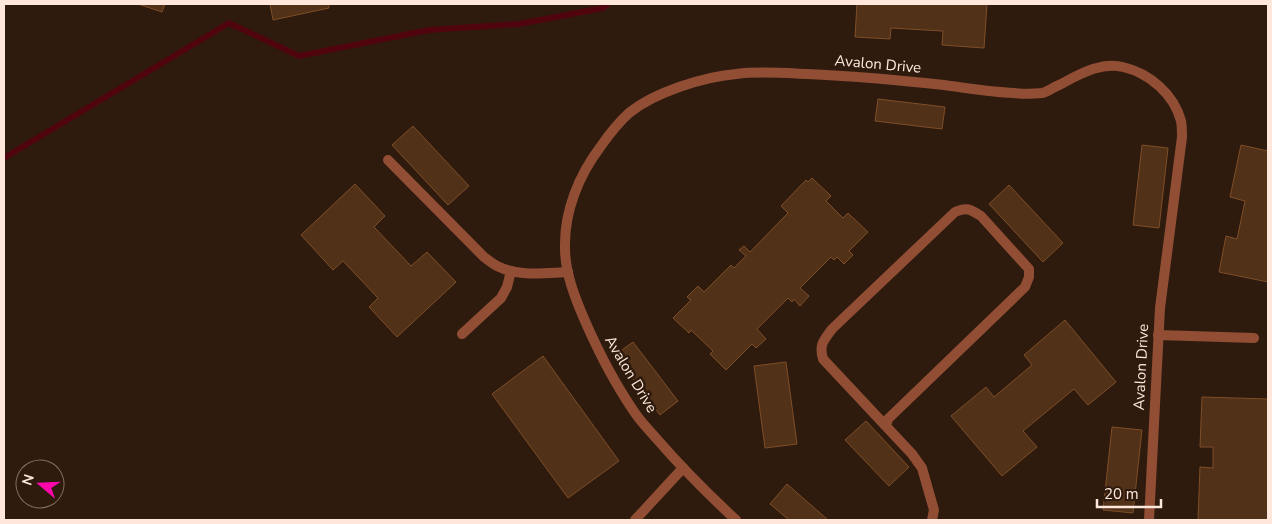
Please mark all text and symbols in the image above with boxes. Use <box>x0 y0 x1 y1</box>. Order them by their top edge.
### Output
street label: Avalon Drive <box>834 50 922 78</box>
street label: Avalon Drive <box>1129 323 1153 411</box>
street label: Avalon Drive <box>600 332 662 416</box>
north arrow <box>15 459 65 509</box>
text: N <box>17 472 39 488</box>
scale bar <box>1097 476 1161 508</box>
text: 20 m <box>1104 484 1139 504</box>

